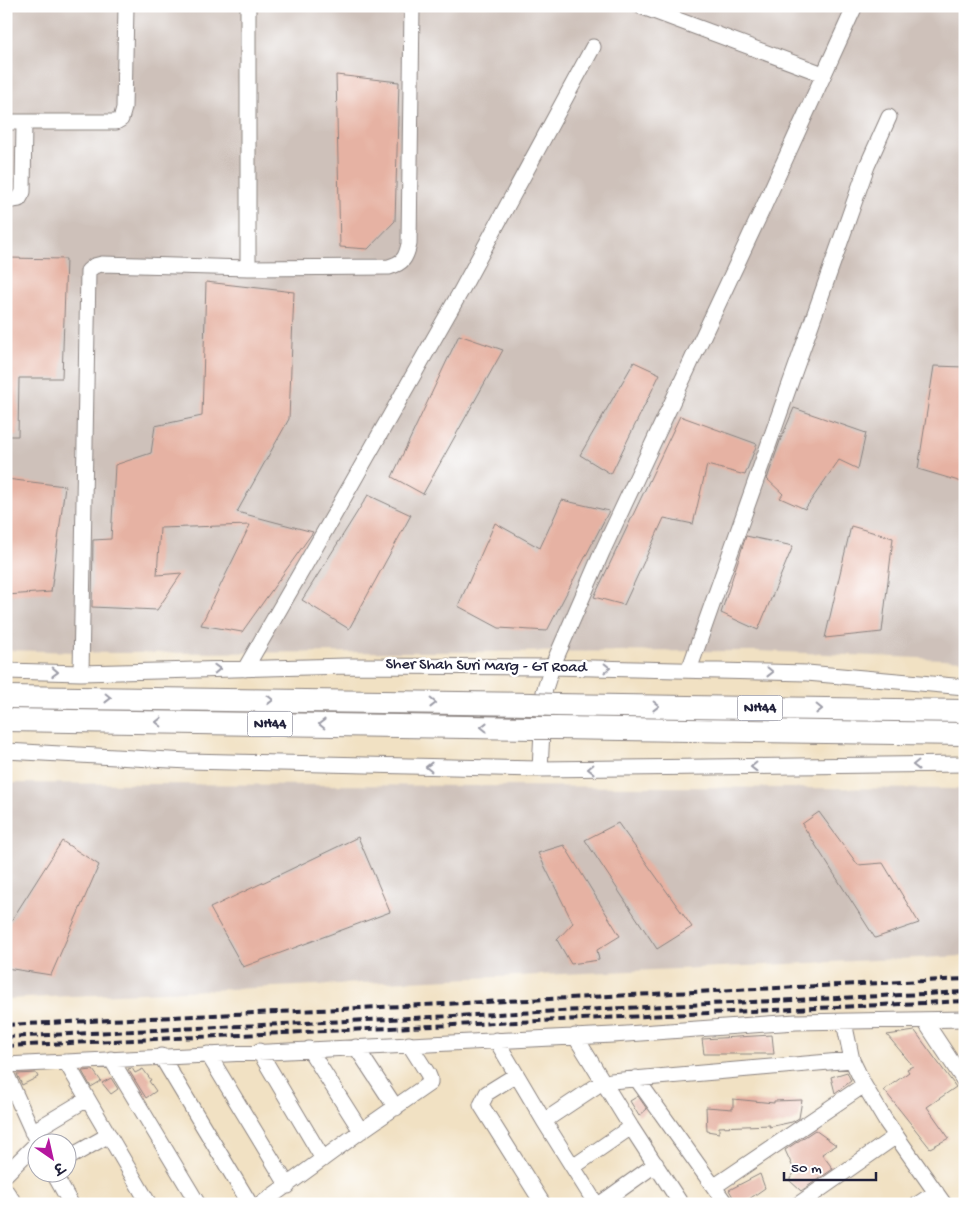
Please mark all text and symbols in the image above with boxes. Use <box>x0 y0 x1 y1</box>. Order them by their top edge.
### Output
street label: Sher Shah Suri Marg - GT Road <box>385 656 588 678</box>
one-way arrow <box>604 663 612 674</box>
one-way arrow <box>214 664 222 675</box>
one-way arrow <box>51 667 59 678</box>
one-way arrow <box>766 667 774 677</box>
one-way arrow <box>104 693 112 703</box>
one-way arrow <box>267 695 275 705</box>
road number: NH44 <box>738 696 782 720</box>
one-way arrow <box>429 697 437 708</box>
one-way arrow <box>652 701 660 711</box>
one-way arrow <box>815 704 823 714</box>
road number: NH44 <box>248 712 292 736</box>
one-way arrow <box>155 717 163 727</box>
one-way arrow <box>318 719 326 730</box>
one-way arrow <box>480 722 488 732</box>
one-way arrow <box>912 760 920 770</box>
one-way arrow <box>424 761 432 772</box>
one-way arrow <box>749 762 757 772</box>
one-way arrow <box>587 764 594 774</box>
north arrow <box>28 1132 78 1182</box>
scale bar <box>784 1150 876 1182</box>
text: उ <box>48 1156 68 1177</box>
text: 50 m <box>791 1160 822 1178</box>

